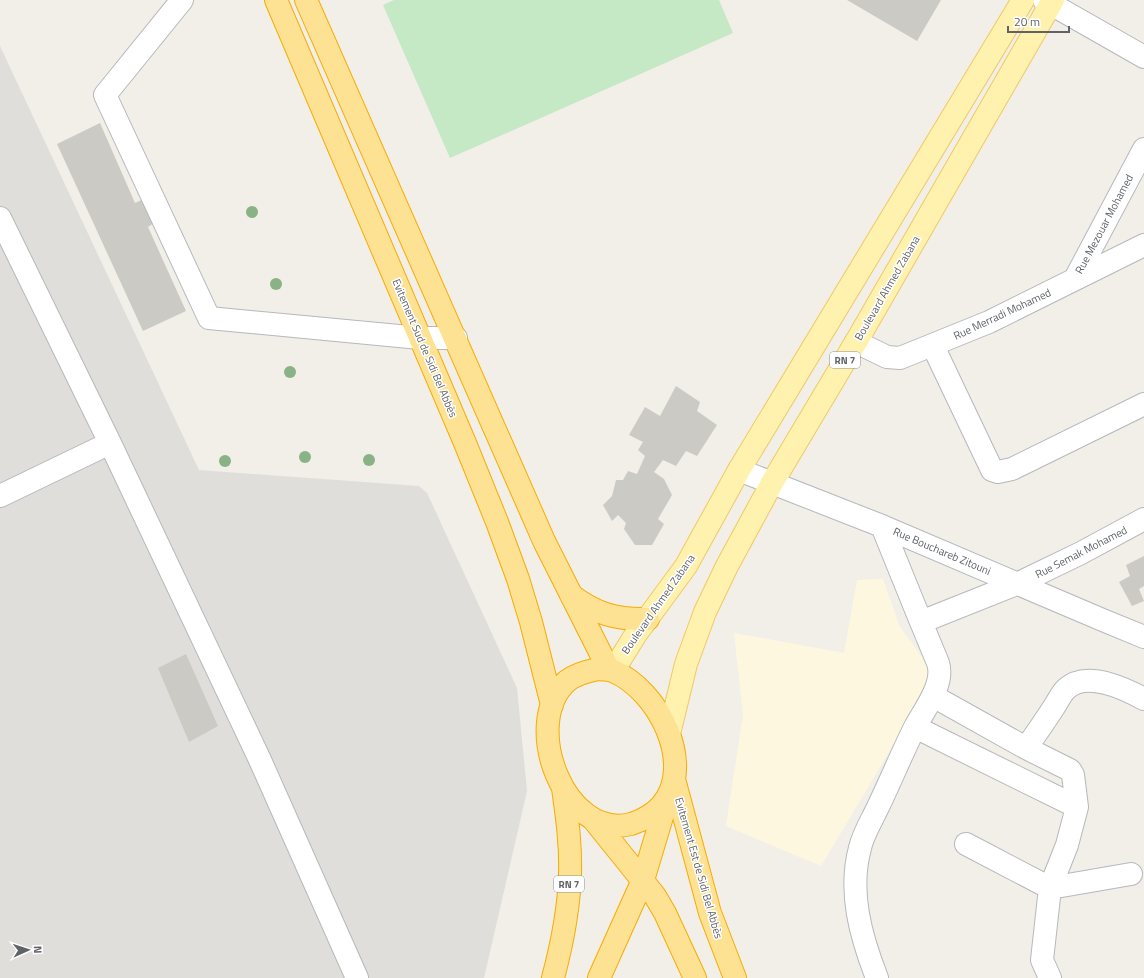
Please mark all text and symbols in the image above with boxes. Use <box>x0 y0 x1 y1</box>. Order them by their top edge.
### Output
scale bar <box>1008 8 1069 34</box>
text: 20 m <box>1014 12 1040 31</box>
street label: Rue Mezouar Mohamed <box>1071 171 1137 277</box>
street label: Boulevard Ahmed Zabana <box>850 232 924 343</box>
street label: Evitement Sud de Sidi Bel Abbès <box>389 276 461 420</box>
street label: Rue Merradi Mohamed <box>951 284 1054 344</box>
road number: RN 7 <box>830 352 860 368</box>
street label: Rue Semak Mohamed <box>1032 522 1130 582</box>
street label: Rue Bouchareb Zitouni <box>891 523 993 579</box>
street label: Boulevard Ahmed Zabana <box>617 550 699 657</box>
street label: Evitement Est de Sidi Bel Abbès <box>671 795 727 941</box>
road number: RN 7 <box>554 876 584 892</box>
north arrow <box>8 930 48 970</box>
text: N <box>30 945 46 954</box>

